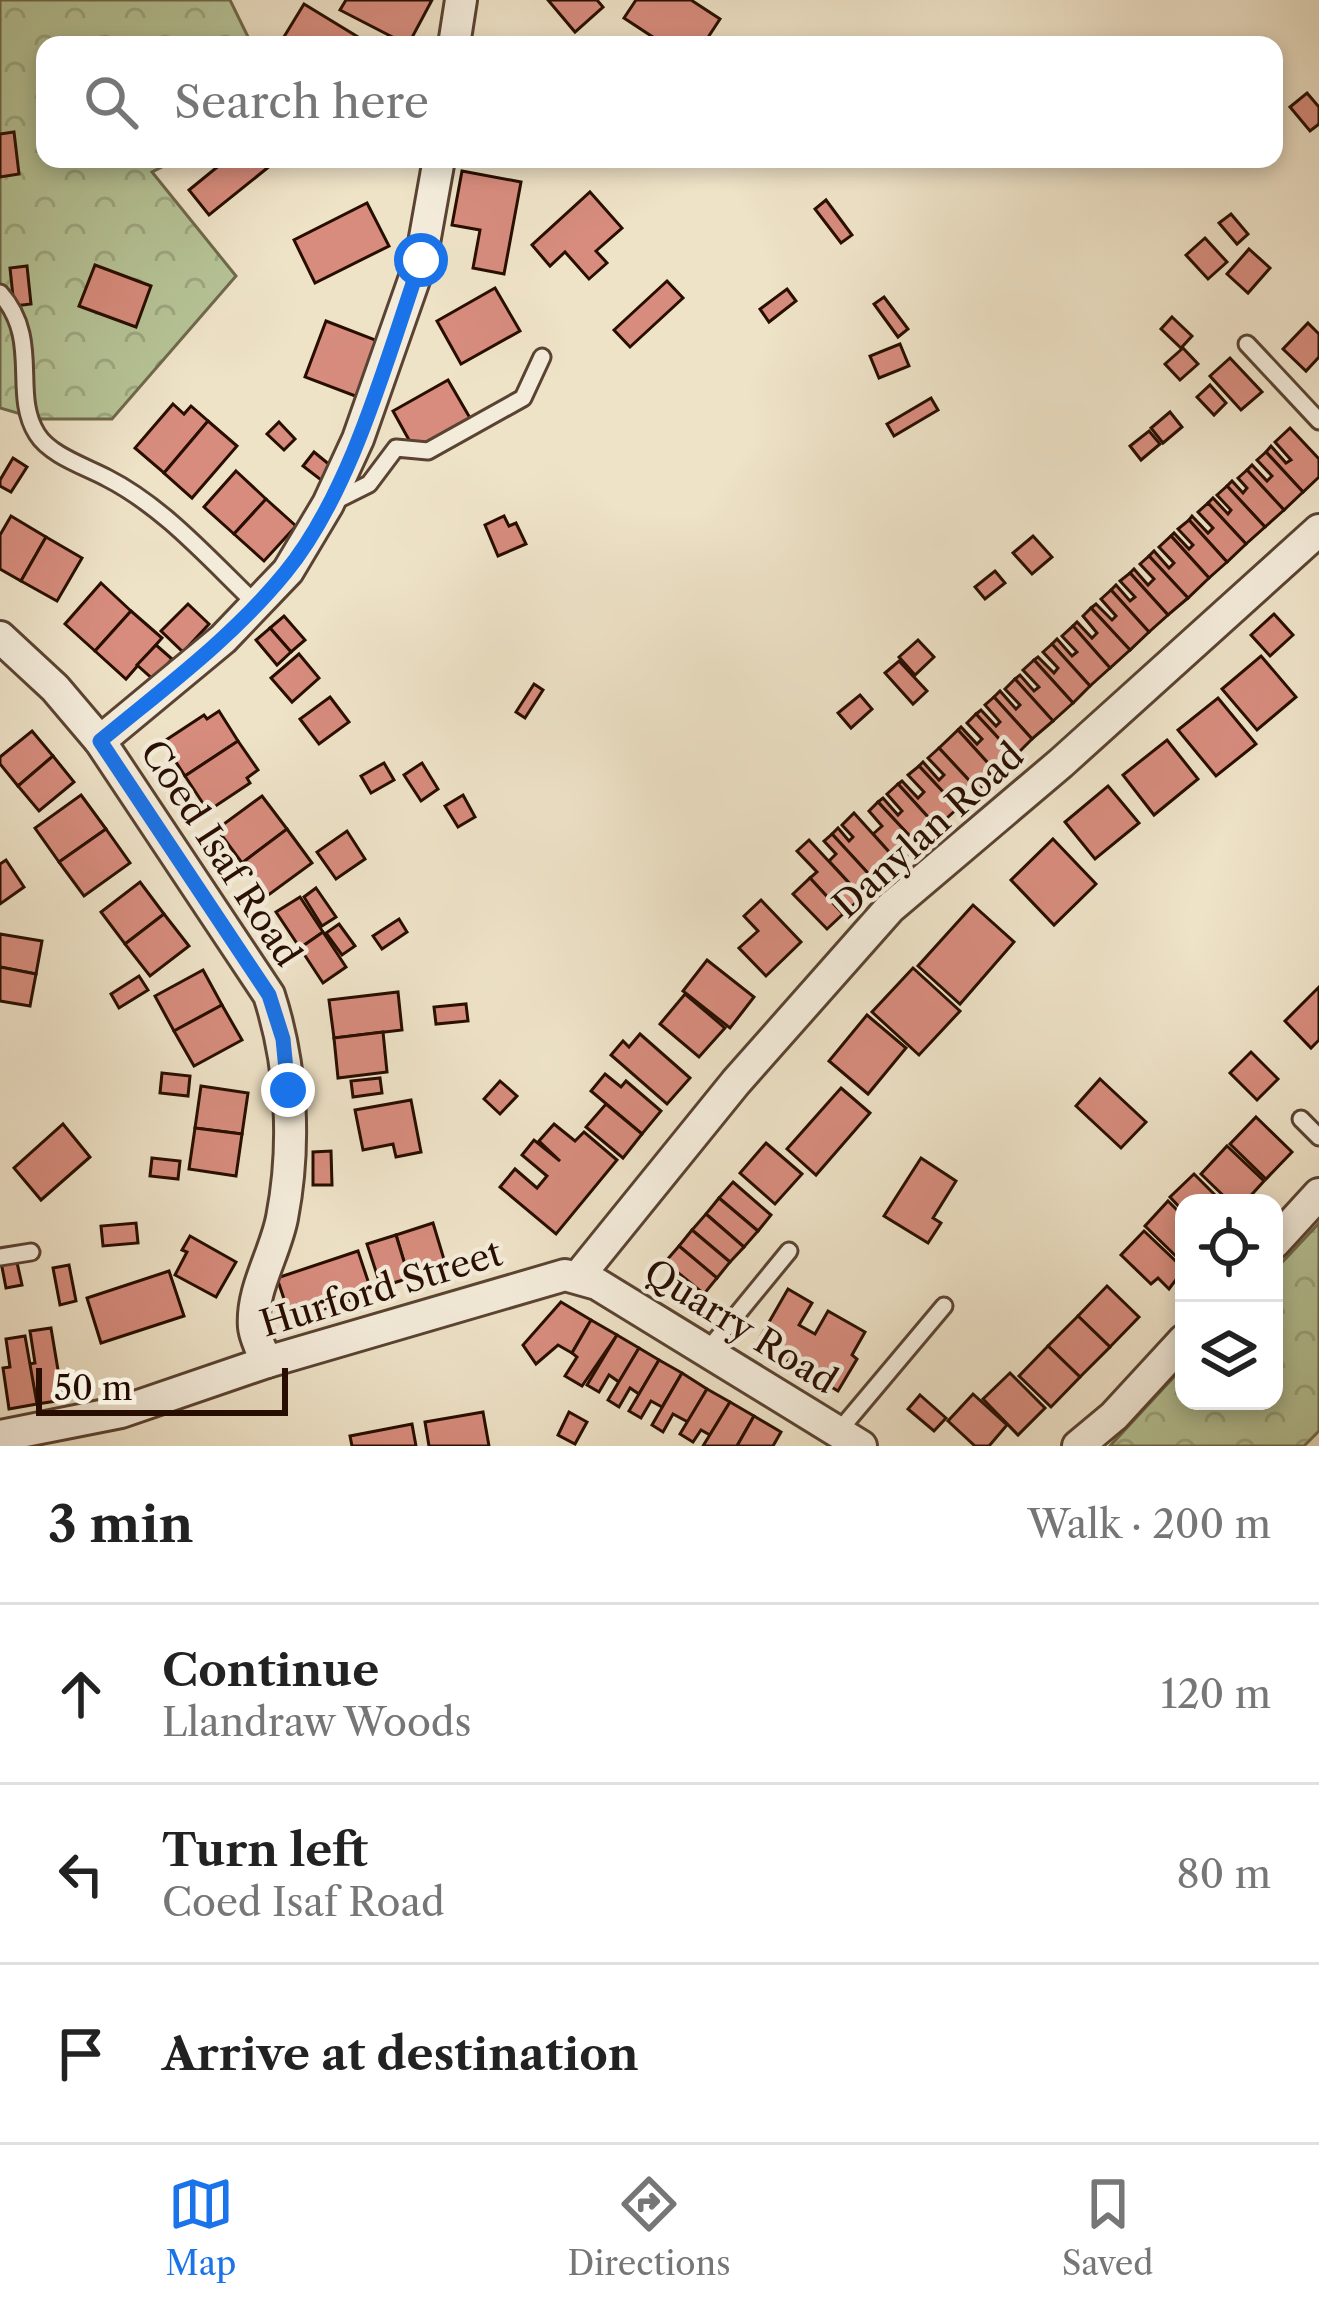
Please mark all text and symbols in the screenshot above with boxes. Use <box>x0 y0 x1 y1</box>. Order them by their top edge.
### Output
search box <box>36 36 1283 168</box>
icon: search <box>78 69 144 135</box>
text: Search here <box>174 74 429 130</box>
route start <box>394 233 448 287</box>
street label: Coed Isaf Road <box>131 732 311 974</box>
street label: Danylan Road <box>824 733 1032 927</box>
route end <box>261 1063 315 1117</box>
map controls <box>1175 1194 1283 1410</box>
button: locate <box>1175 1194 1283 1302</box>
street label: Hurford Street <box>255 1230 507 1346</box>
street label: Quarry Road <box>637 1249 846 1403</box>
button: layers <box>1175 1302 1283 1410</box>
scale bar <box>36 1362 288 1415</box>
text: 50 m <box>54 1368 132 1409</box>
text: 3 min <box>48 1493 194 1555</box>
text: Walk · 200 m <box>1028 1500 1271 1548</box>
text: Continue <box>162 1642 379 1698</box>
icon: ahead <box>48 1661 114 1727</box>
text: 120 m <box>1161 1670 1271 1718</box>
text: Llandraw Woods <box>162 1698 472 1746</box>
text: Turn left <box>162 1822 368 1878</box>
icon: left <box>48 1841 114 1907</box>
text: 80 m <box>1176 1850 1271 1898</box>
text: Coed Isaf Road <box>162 1878 445 1926</box>
icon: arrive <box>48 2021 114 2087</box>
text: Arrive at destination <box>162 2026 639 2082</box>
tab: Map <box>166 2171 236 2284</box>
tab: Directions <box>568 2171 731 2284</box>
tab: Saved <box>1062 2171 1153 2284</box>

